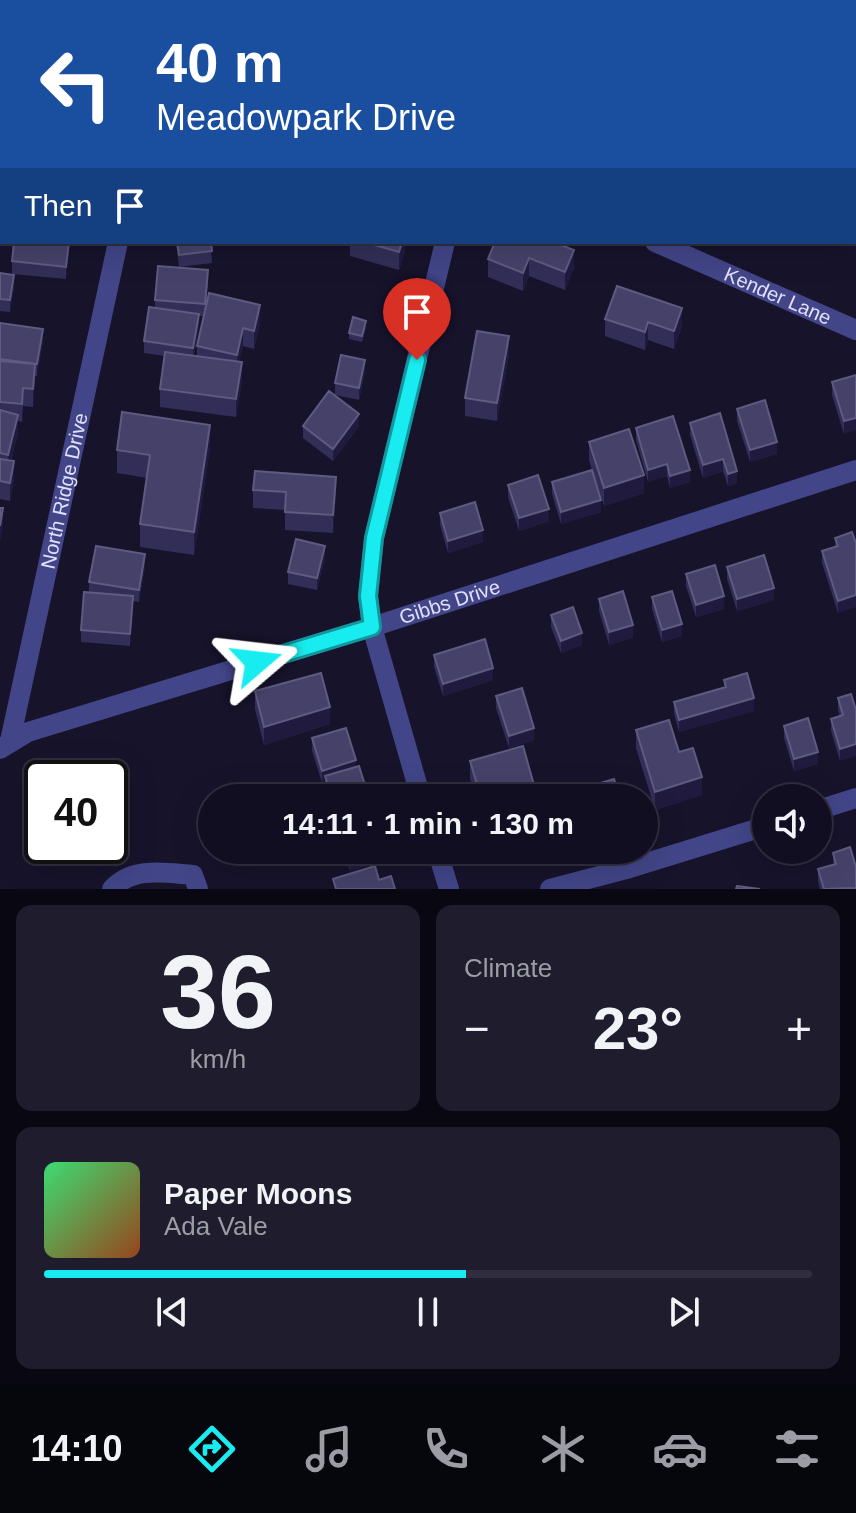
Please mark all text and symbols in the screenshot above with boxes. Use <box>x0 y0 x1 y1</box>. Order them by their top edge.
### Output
text: 40 m <box>156 31 284 94</box>
icon: left <box>24 32 128 136</box>
text: Meadowpark Drive <box>156 97 456 138</box>
icon: arrive <box>108 184 152 228</box>
text: Then <box>24 189 92 222</box>
street label: Kender Lane <box>721 263 835 329</box>
pin <box>383 278 451 360</box>
icon: arrive <box>395 290 439 334</box>
street label: North Ridge Drive <box>37 411 92 571</box>
street label: Gibbs Drive <box>396 575 503 628</box>
position arrow <box>215 620 299 704</box>
speed limit sign: 40 <box>24 760 128 864</box>
map controls <box>752 784 832 864</box>
button: sound <box>752 784 832 864</box>
text: 14:11 · 1 min · 130 m <box>282 807 574 840</box>
text: 36 <box>160 934 276 1050</box>
text: Climate <box>464 953 552 983</box>
text: 23° <box>593 995 683 1062</box>
text: − <box>464 1004 490 1053</box>
text: + <box>786 1004 812 1053</box>
text: km/h <box>190 1044 246 1074</box>
text: Paper Moons <box>164 1177 352 1210</box>
text: Ada Vale <box>164 1211 268 1241</box>
icon: previous <box>150 1290 194 1334</box>
icon: pause <box>406 1290 450 1334</box>
icon: next <box>662 1290 706 1334</box>
icon: directions <box>184 1421 240 1477</box>
icon: music <box>301 1421 357 1477</box>
icon: phone <box>418 1421 474 1477</box>
icon: climate <box>535 1421 591 1477</box>
icon: car <box>652 1421 708 1477</box>
icon: filters <box>769 1421 825 1477</box>
text: 14:10 <box>31 1428 123 1469</box>

